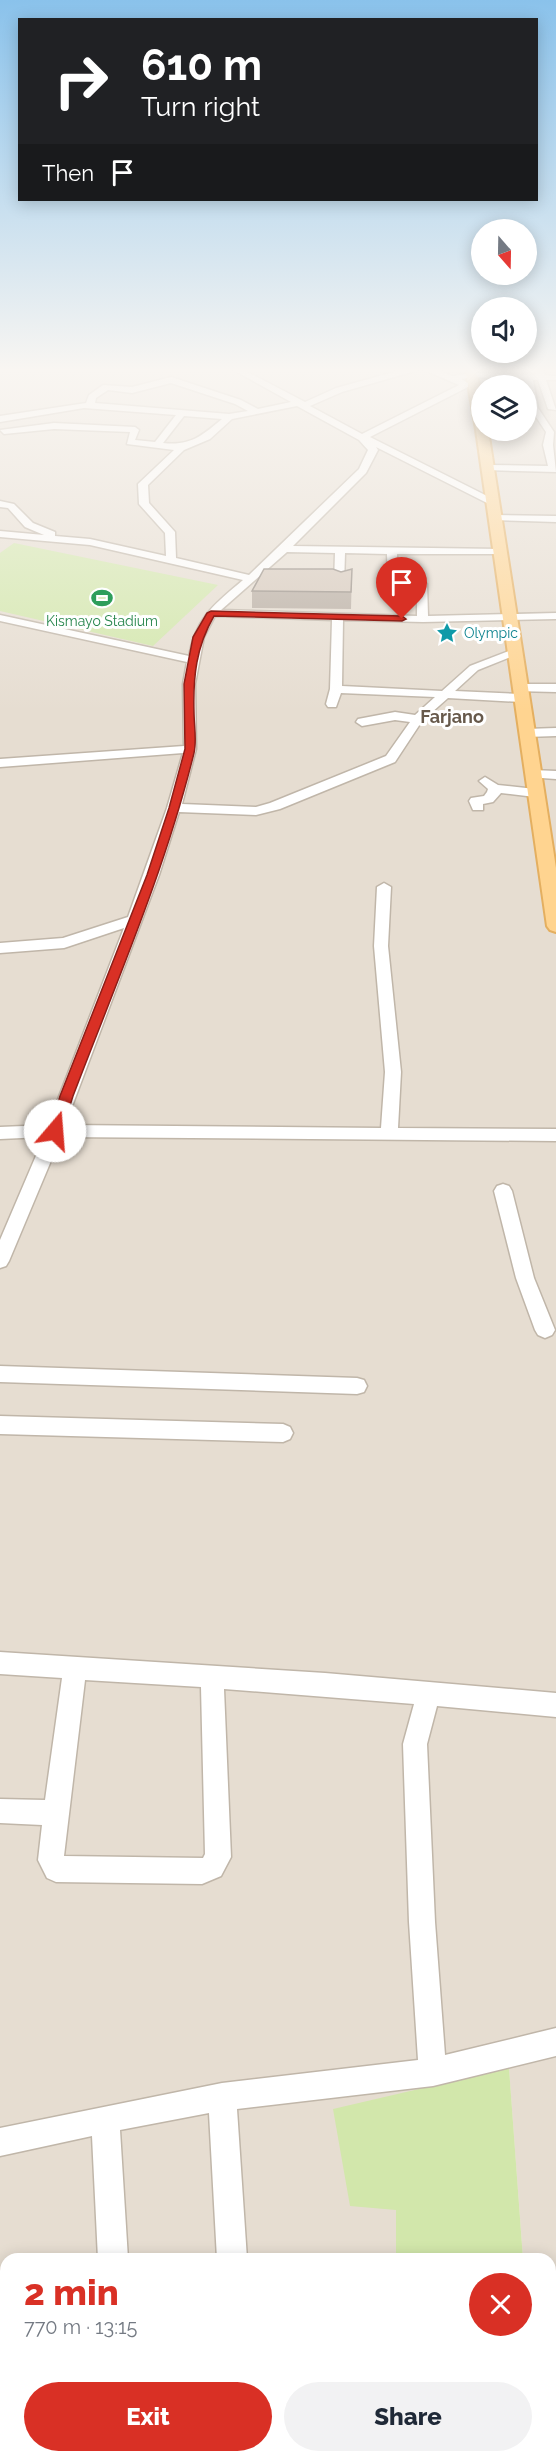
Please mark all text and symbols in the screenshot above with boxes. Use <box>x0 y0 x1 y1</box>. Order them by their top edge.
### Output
text: 610 m <box>141 41 262 90</box>
icon: right <box>42 42 120 120</box>
text: Turn right <box>141 91 260 122</box>
icon: arrive <box>106 156 139 189</box>
text: Then <box>42 160 94 186</box>
north arrow <box>471 219 537 285</box>
map controls <box>471 219 537 441</box>
button: sound <box>471 297 537 363</box>
button: layers <box>471 375 537 441</box>
pin <box>376 557 427 619</box>
icon: arrive <box>385 566 418 599</box>
sports icon: Kismayo Stadium <box>90 586 114 610</box>
place label: Kismayo Stadium <box>46 613 158 629</box>
place icon: Olympic <box>435 621 459 645</box>
place label: Olympic <box>464 625 518 641</box>
district label: Farjano <box>420 706 484 727</box>
position arrow <box>23 1099 87 1163</box>
text: 2 min <box>24 2271 119 2313</box>
button: close <box>469 2273 532 2336</box>
text: 770 m · 13:15 <box>24 2315 137 2339</box>
button: Exit <box>24 2382 272 2451</box>
button: Share <box>284 2382 532 2451</box>

